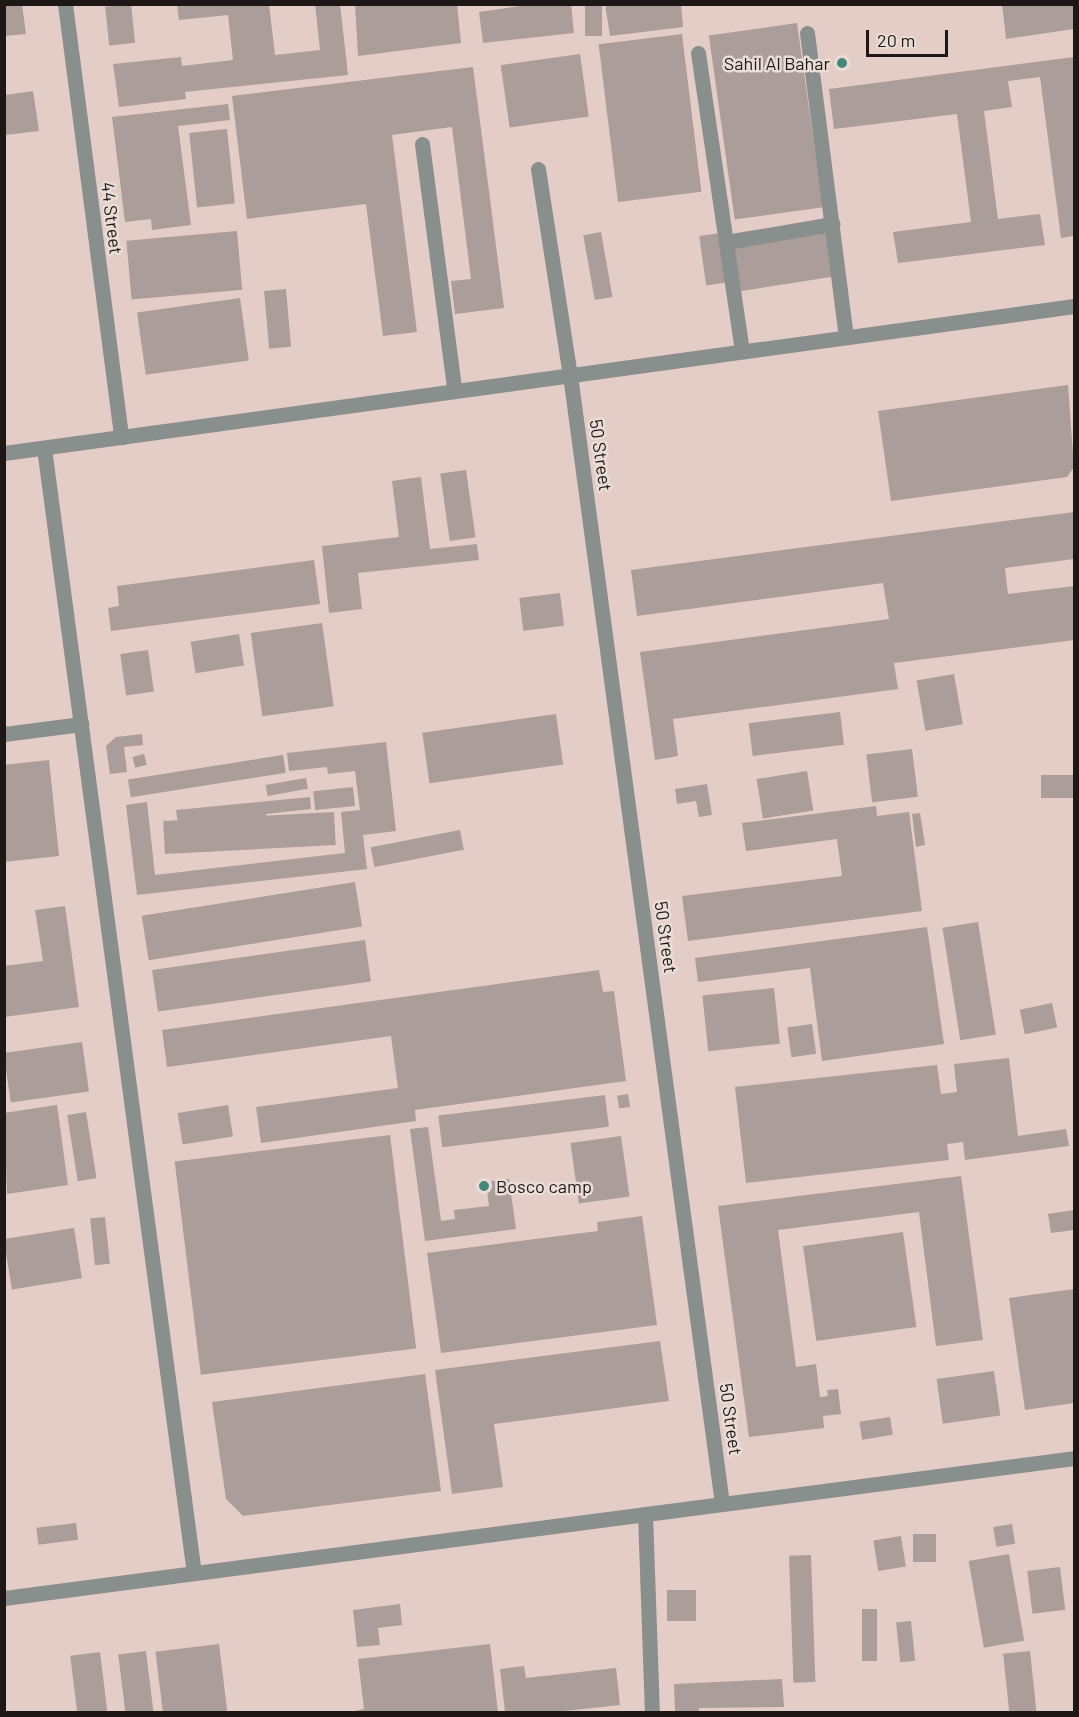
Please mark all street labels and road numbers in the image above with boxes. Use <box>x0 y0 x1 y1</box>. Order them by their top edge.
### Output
street label: 44 Street <box>97 181 127 255</box>
street label: 50 Street <box>585 418 617 492</box>
street label: 50 Street <box>650 900 682 974</box>
street label: 50 Street <box>715 1382 747 1456</box>

